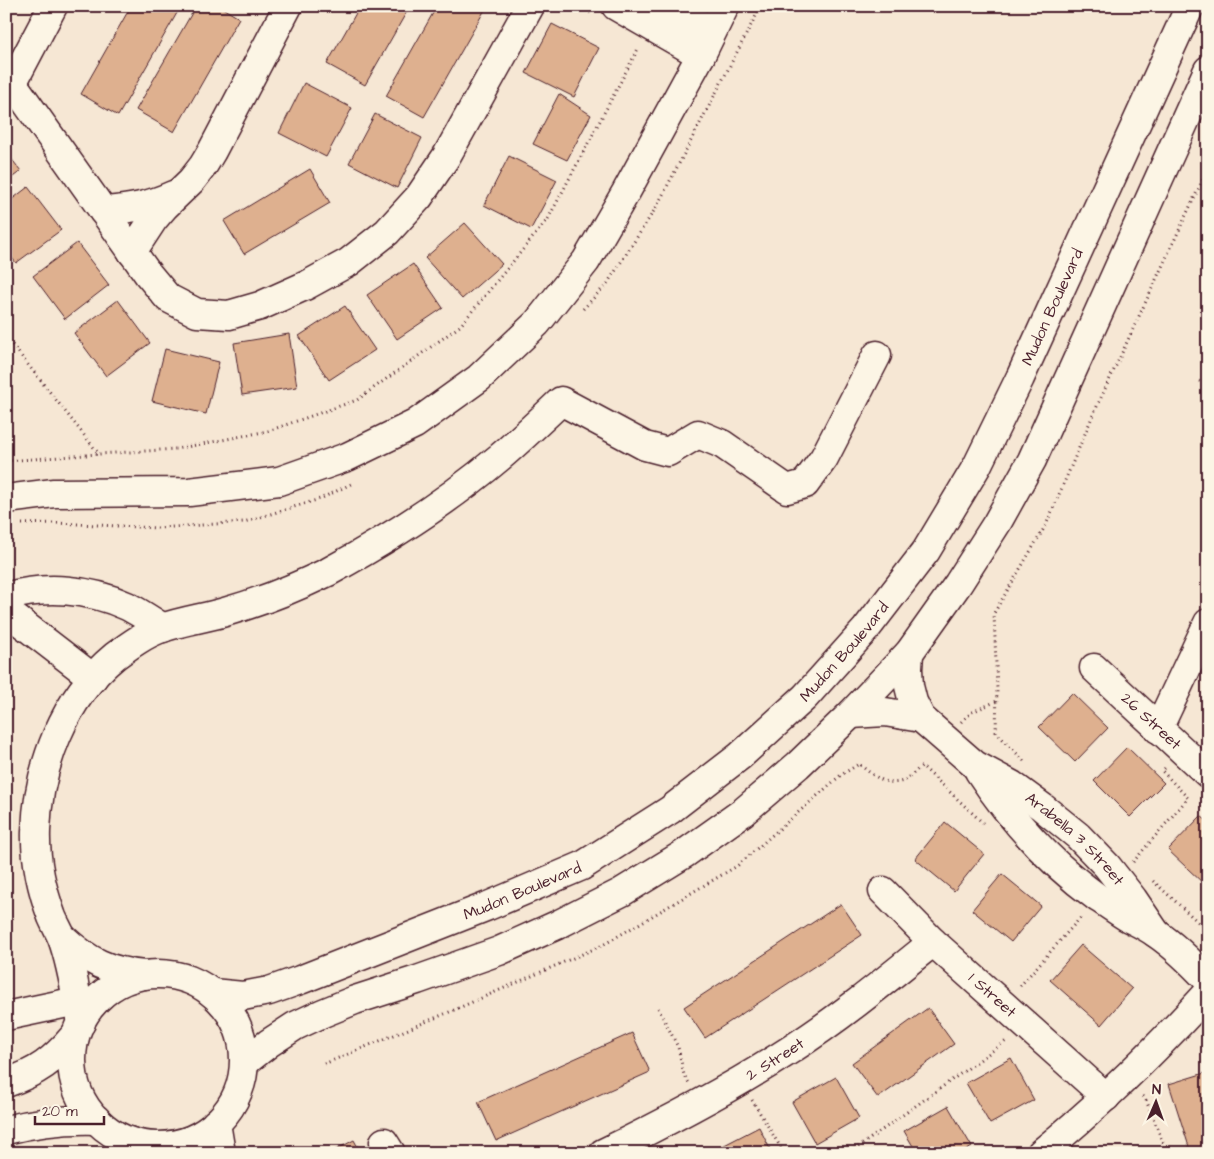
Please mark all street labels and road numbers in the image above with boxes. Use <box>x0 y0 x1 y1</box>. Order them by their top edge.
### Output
street label: Mudon Boulevard <box>1016 245 1089 369</box>
street label: Mudon Boulevard <box>795 597 894 707</box>
street label: 26 Street <box>1116 688 1186 755</box>
street label: Arabella 3 Street <box>1021 787 1130 890</box>
street label: Mudon Boulevard <box>460 857 585 926</box>
street label: 1 Street <box>963 968 1022 1023</box>
street label: 2 Street <box>742 1032 809 1086</box>

